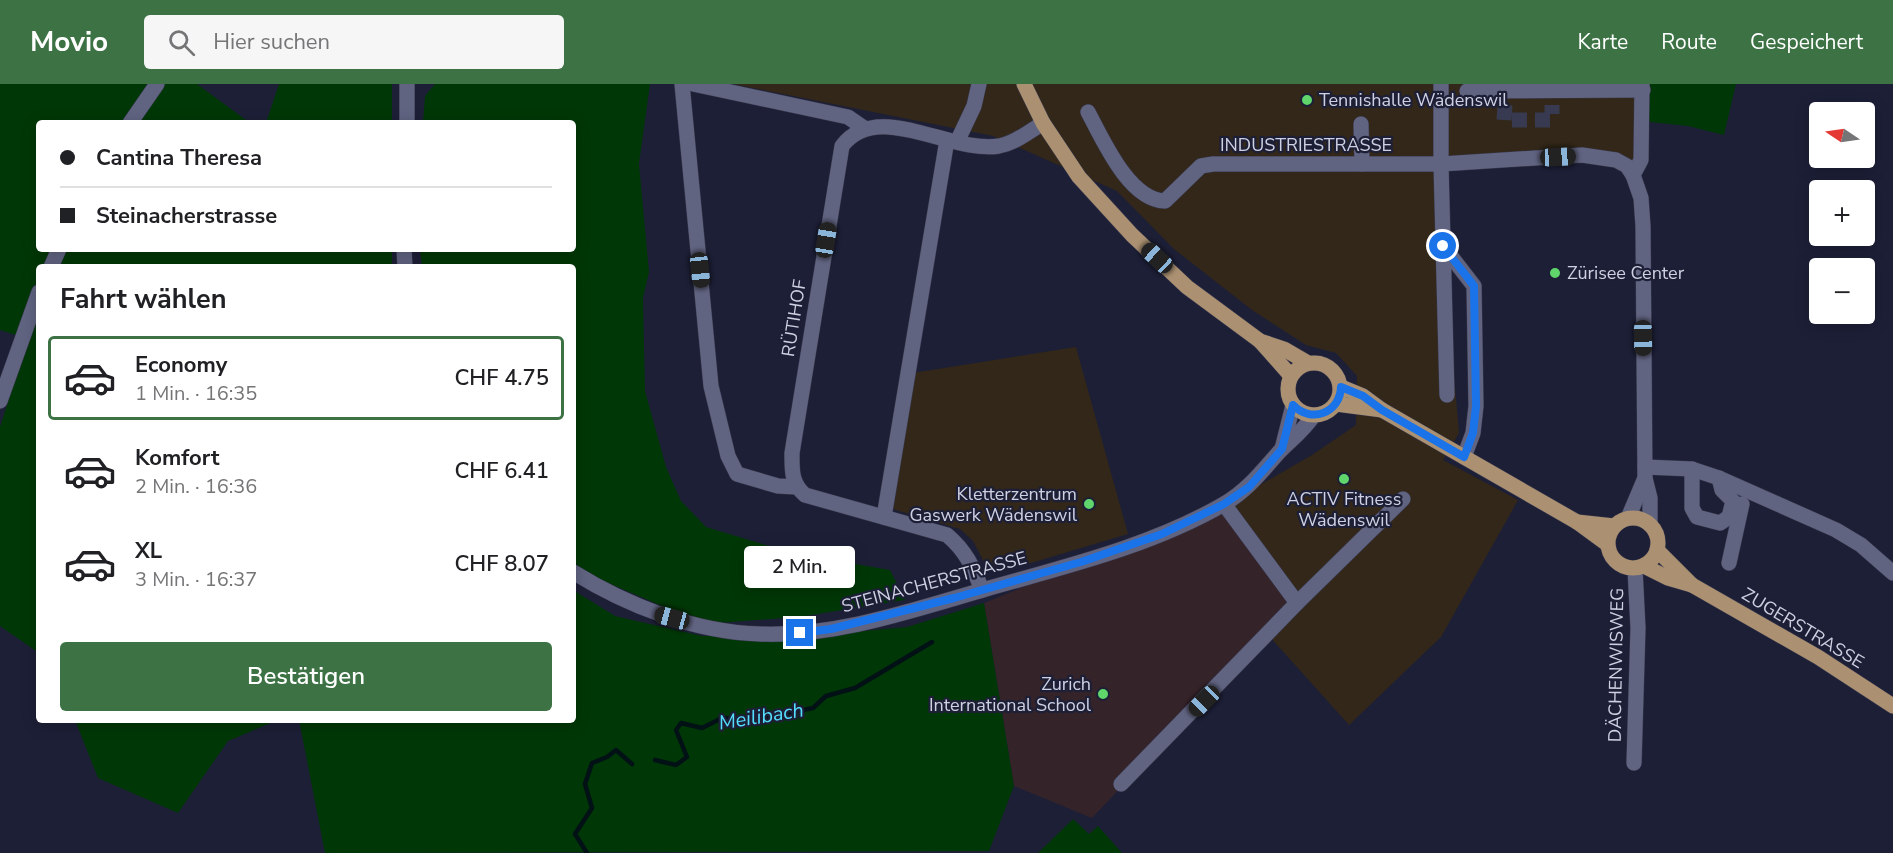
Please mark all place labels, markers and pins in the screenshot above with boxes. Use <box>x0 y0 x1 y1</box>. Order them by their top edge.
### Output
place label: Tennishalle Wädenswil <box>1319 88 1508 112</box>
marker: Tennishalle Wädenswil <box>1300 93 1314 107</box>
place label: Zürisee Center <box>1567 261 1685 285</box>
marker: Zürisee Center <box>1548 266 1562 280</box>
marker: ACTIV Fitness Wädenswil <box>1337 472 1351 486</box>
place label: Kletterzentrum Gaswerk Wädenswil <box>910 482 1078 527</box>
place label: ACTIV Fitness Wädenswil <box>1287 487 1401 532</box>
marker: Kletterzentrum Gaswerk Wädenswil <box>1082 497 1096 511</box>
place label: Zurich International School <box>929 672 1092 717</box>
marker: Zurich International School <box>1096 687 1110 701</box>

